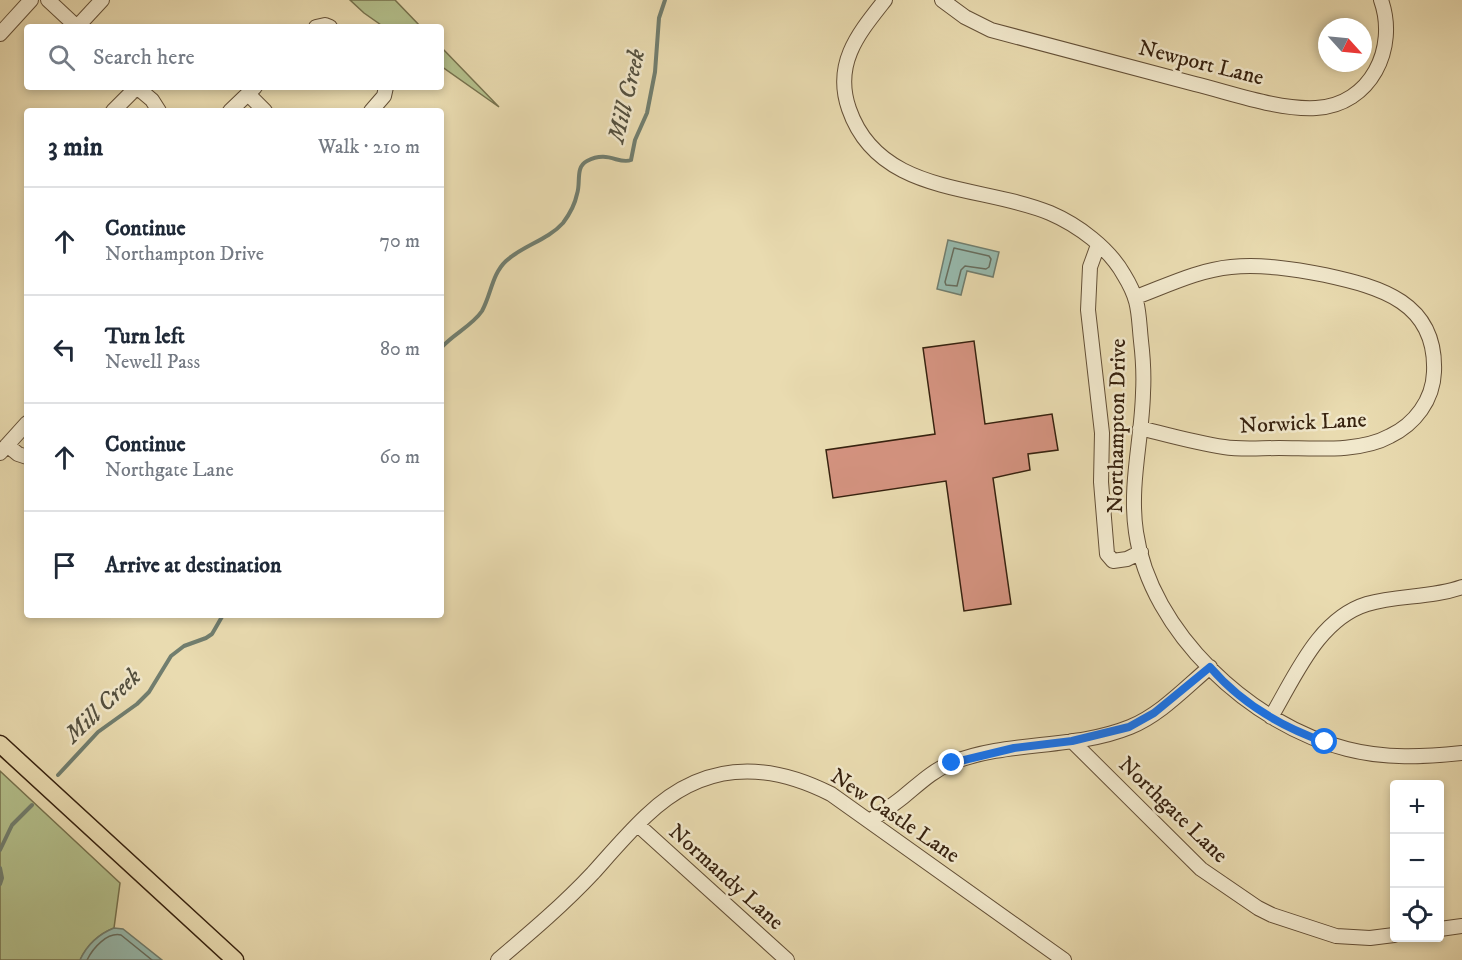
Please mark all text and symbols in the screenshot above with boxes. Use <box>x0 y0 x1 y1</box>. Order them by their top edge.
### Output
north arrow <box>1318 18 1372 72</box>
search box <box>24 24 444 90</box>
street label: Newport Lane <box>1136 34 1266 92</box>
icon: search <box>45 41 78 74</box>
text: Search here <box>93 44 195 71</box>
water label: Mill Creek <box>601 46 652 148</box>
text: 3 min <box>48 131 103 164</box>
text: Walk · 210 m <box>318 135 420 160</box>
text: Continue <box>105 215 186 242</box>
icon: ahead <box>48 225 81 258</box>
text: 70 m <box>379 229 420 254</box>
text: Northampton Drive <box>105 242 264 267</box>
text: Turn left <box>105 323 185 350</box>
icon: left <box>48 333 81 366</box>
text: 80 m <box>380 337 420 362</box>
street label: Northampton Drive <box>1102 338 1132 514</box>
text: Newell Pass <box>105 350 200 375</box>
street label: Norwick Lane <box>1239 406 1367 440</box>
text: Continue <box>105 431 186 458</box>
icon: ahead <box>48 441 81 474</box>
text: 60 m <box>380 445 420 470</box>
text: Northgate Lane <box>105 458 234 483</box>
icon: arrive <box>48 549 81 582</box>
text: Arrive at destination <box>105 552 282 579</box>
water label: Mill Creek <box>57 662 148 751</box>
route start <box>1311 728 1337 754</box>
route end <box>938 749 964 775</box>
street label: Northgate Lane <box>1113 751 1233 869</box>
street label: New Castle Lane <box>825 763 965 869</box>
map controls <box>1390 780 1444 942</box>
button: + <box>1390 780 1444 834</box>
street label: Normandy Lane <box>663 818 789 936</box>
button: − <box>1390 834 1444 888</box>
button: locate <box>1390 888 1444 942</box>

